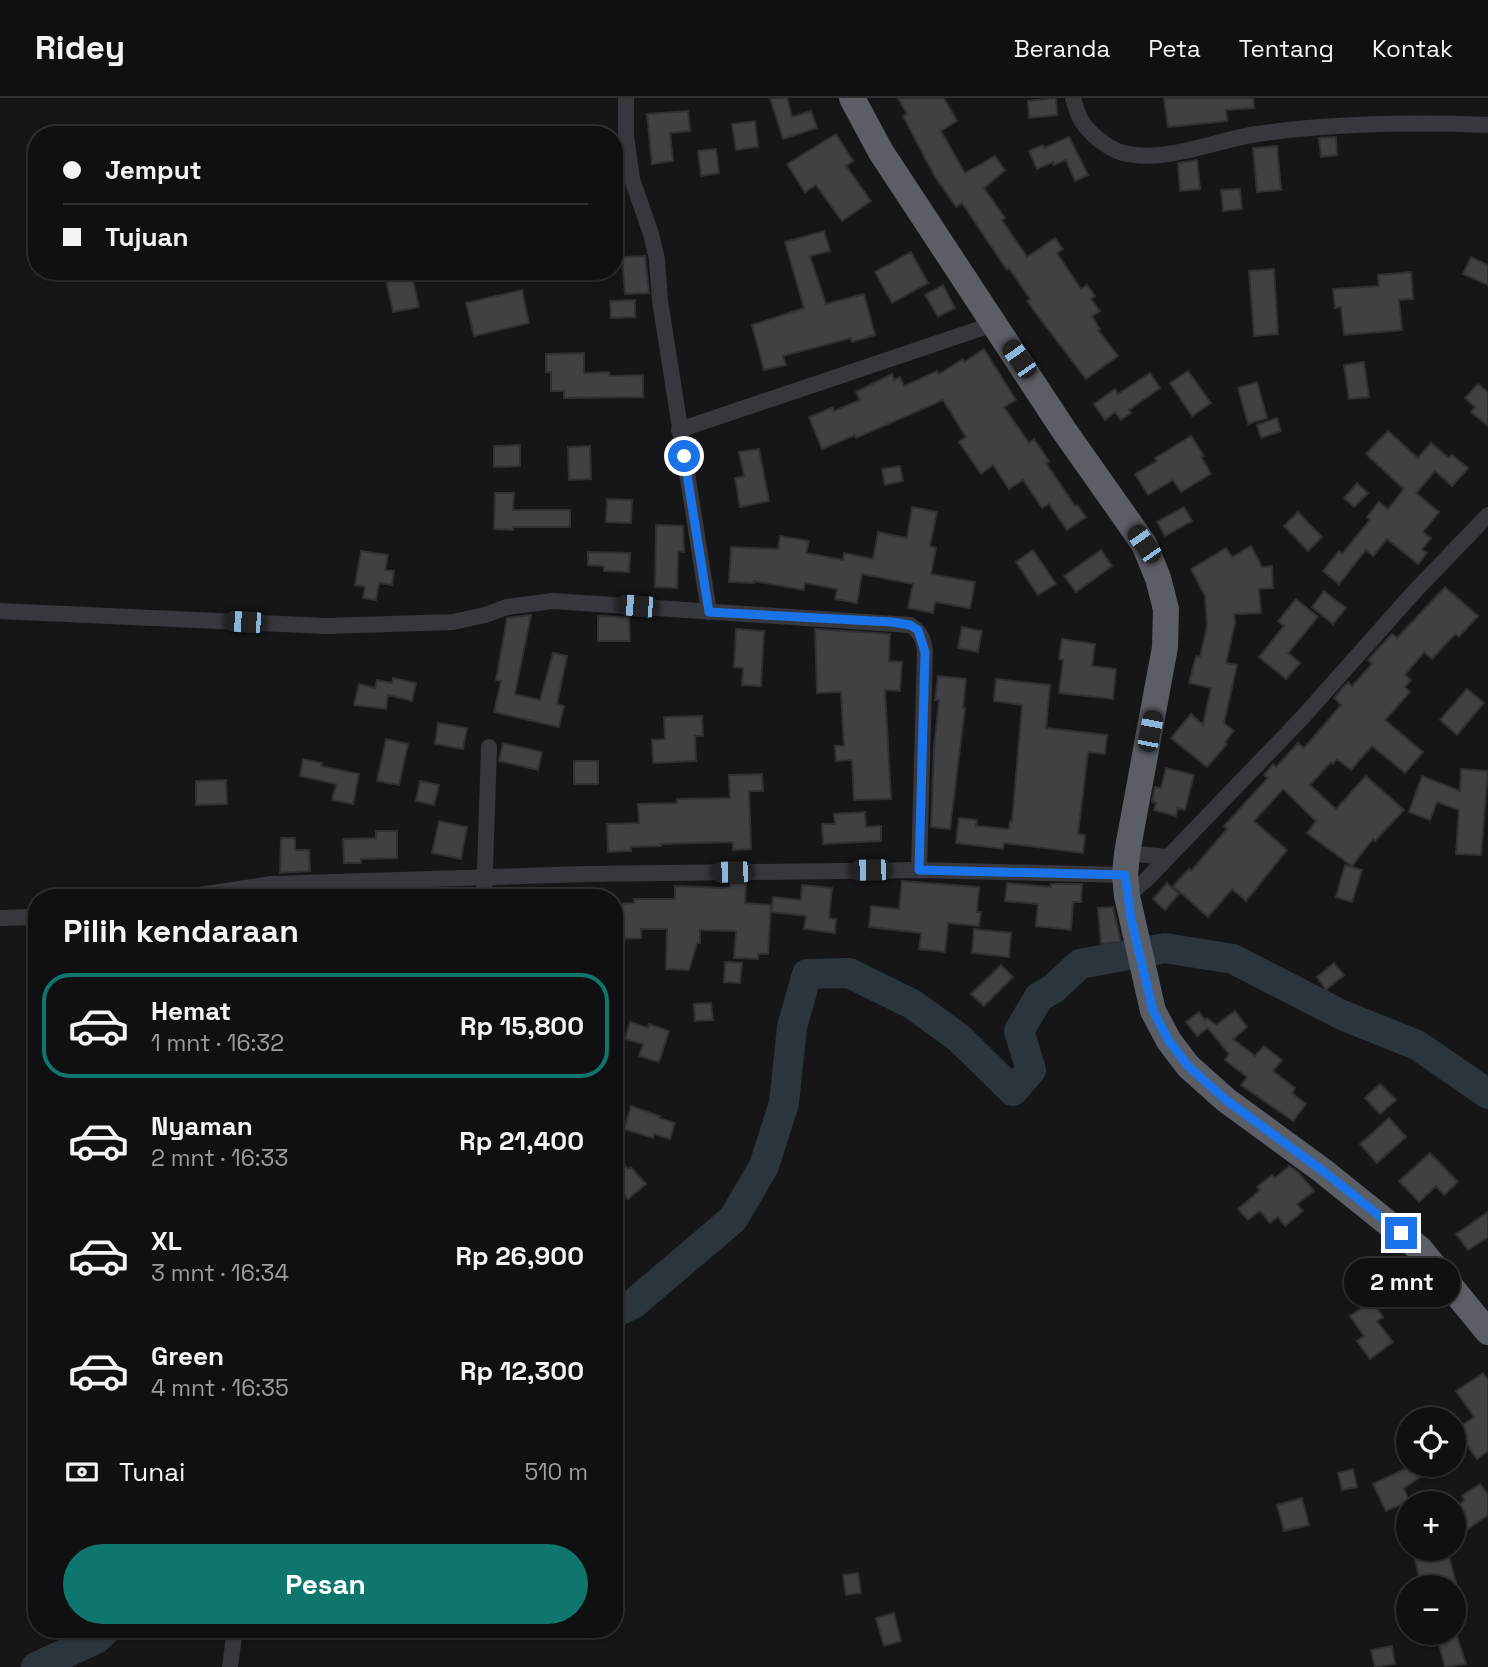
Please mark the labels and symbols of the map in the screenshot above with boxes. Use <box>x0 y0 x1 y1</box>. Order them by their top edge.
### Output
car <box>999 336 1040 382</box>
route start <box>668 440 700 472</box>
car <box>1124 521 1165 567</box>
car <box>616 594 659 618</box>
car <box>224 610 267 634</box>
car <box>1136 708 1165 754</box>
car <box>849 859 892 881</box>
car <box>711 861 754 883</box>
route end <box>1385 1217 1417 1249</box>
callout: 2 mnt <box>1343 1258 1459 1306</box>

